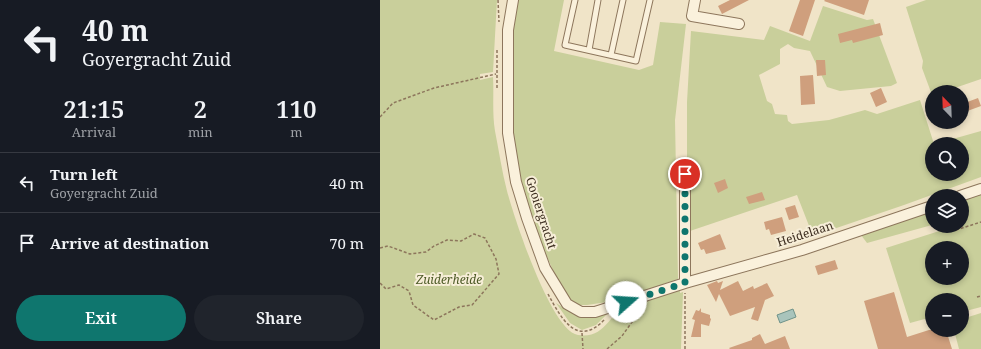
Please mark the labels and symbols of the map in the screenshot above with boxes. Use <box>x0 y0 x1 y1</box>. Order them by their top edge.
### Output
north arrow <box>925 85 969 129</box>
pin <box>668 157 702 191</box>
street label: Gooiergracht <box>522 175 561 251</box>
street label: Heidelaan <box>774 216 836 251</box>
park label: Zuiderheide <box>415 271 482 288</box>
position arrow <box>605 281 647 323</box>

